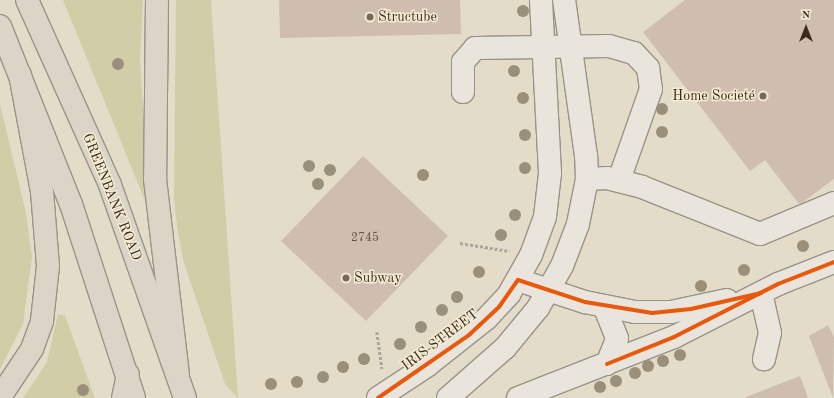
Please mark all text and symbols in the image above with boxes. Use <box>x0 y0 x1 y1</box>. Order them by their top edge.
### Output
north arrow <box>786 8 826 48</box>
place label: Structube <box>378 9 437 25</box>
text: N <box>802 10 810 21</box>
marker: Structube <box>365 12 375 22</box>
place label: Home Societé <box>672 88 755 104</box>
marker: Home Societé <box>758 91 768 101</box>
street label: GREENBANK ROAD <box>79 131 145 263</box>
house number: 2745 <box>351 232 379 246</box>
place label: Subway <box>354 270 402 286</box>
marker: Subway <box>341 273 351 283</box>
street label: IRIS STREET <box>398 306 482 374</box>

